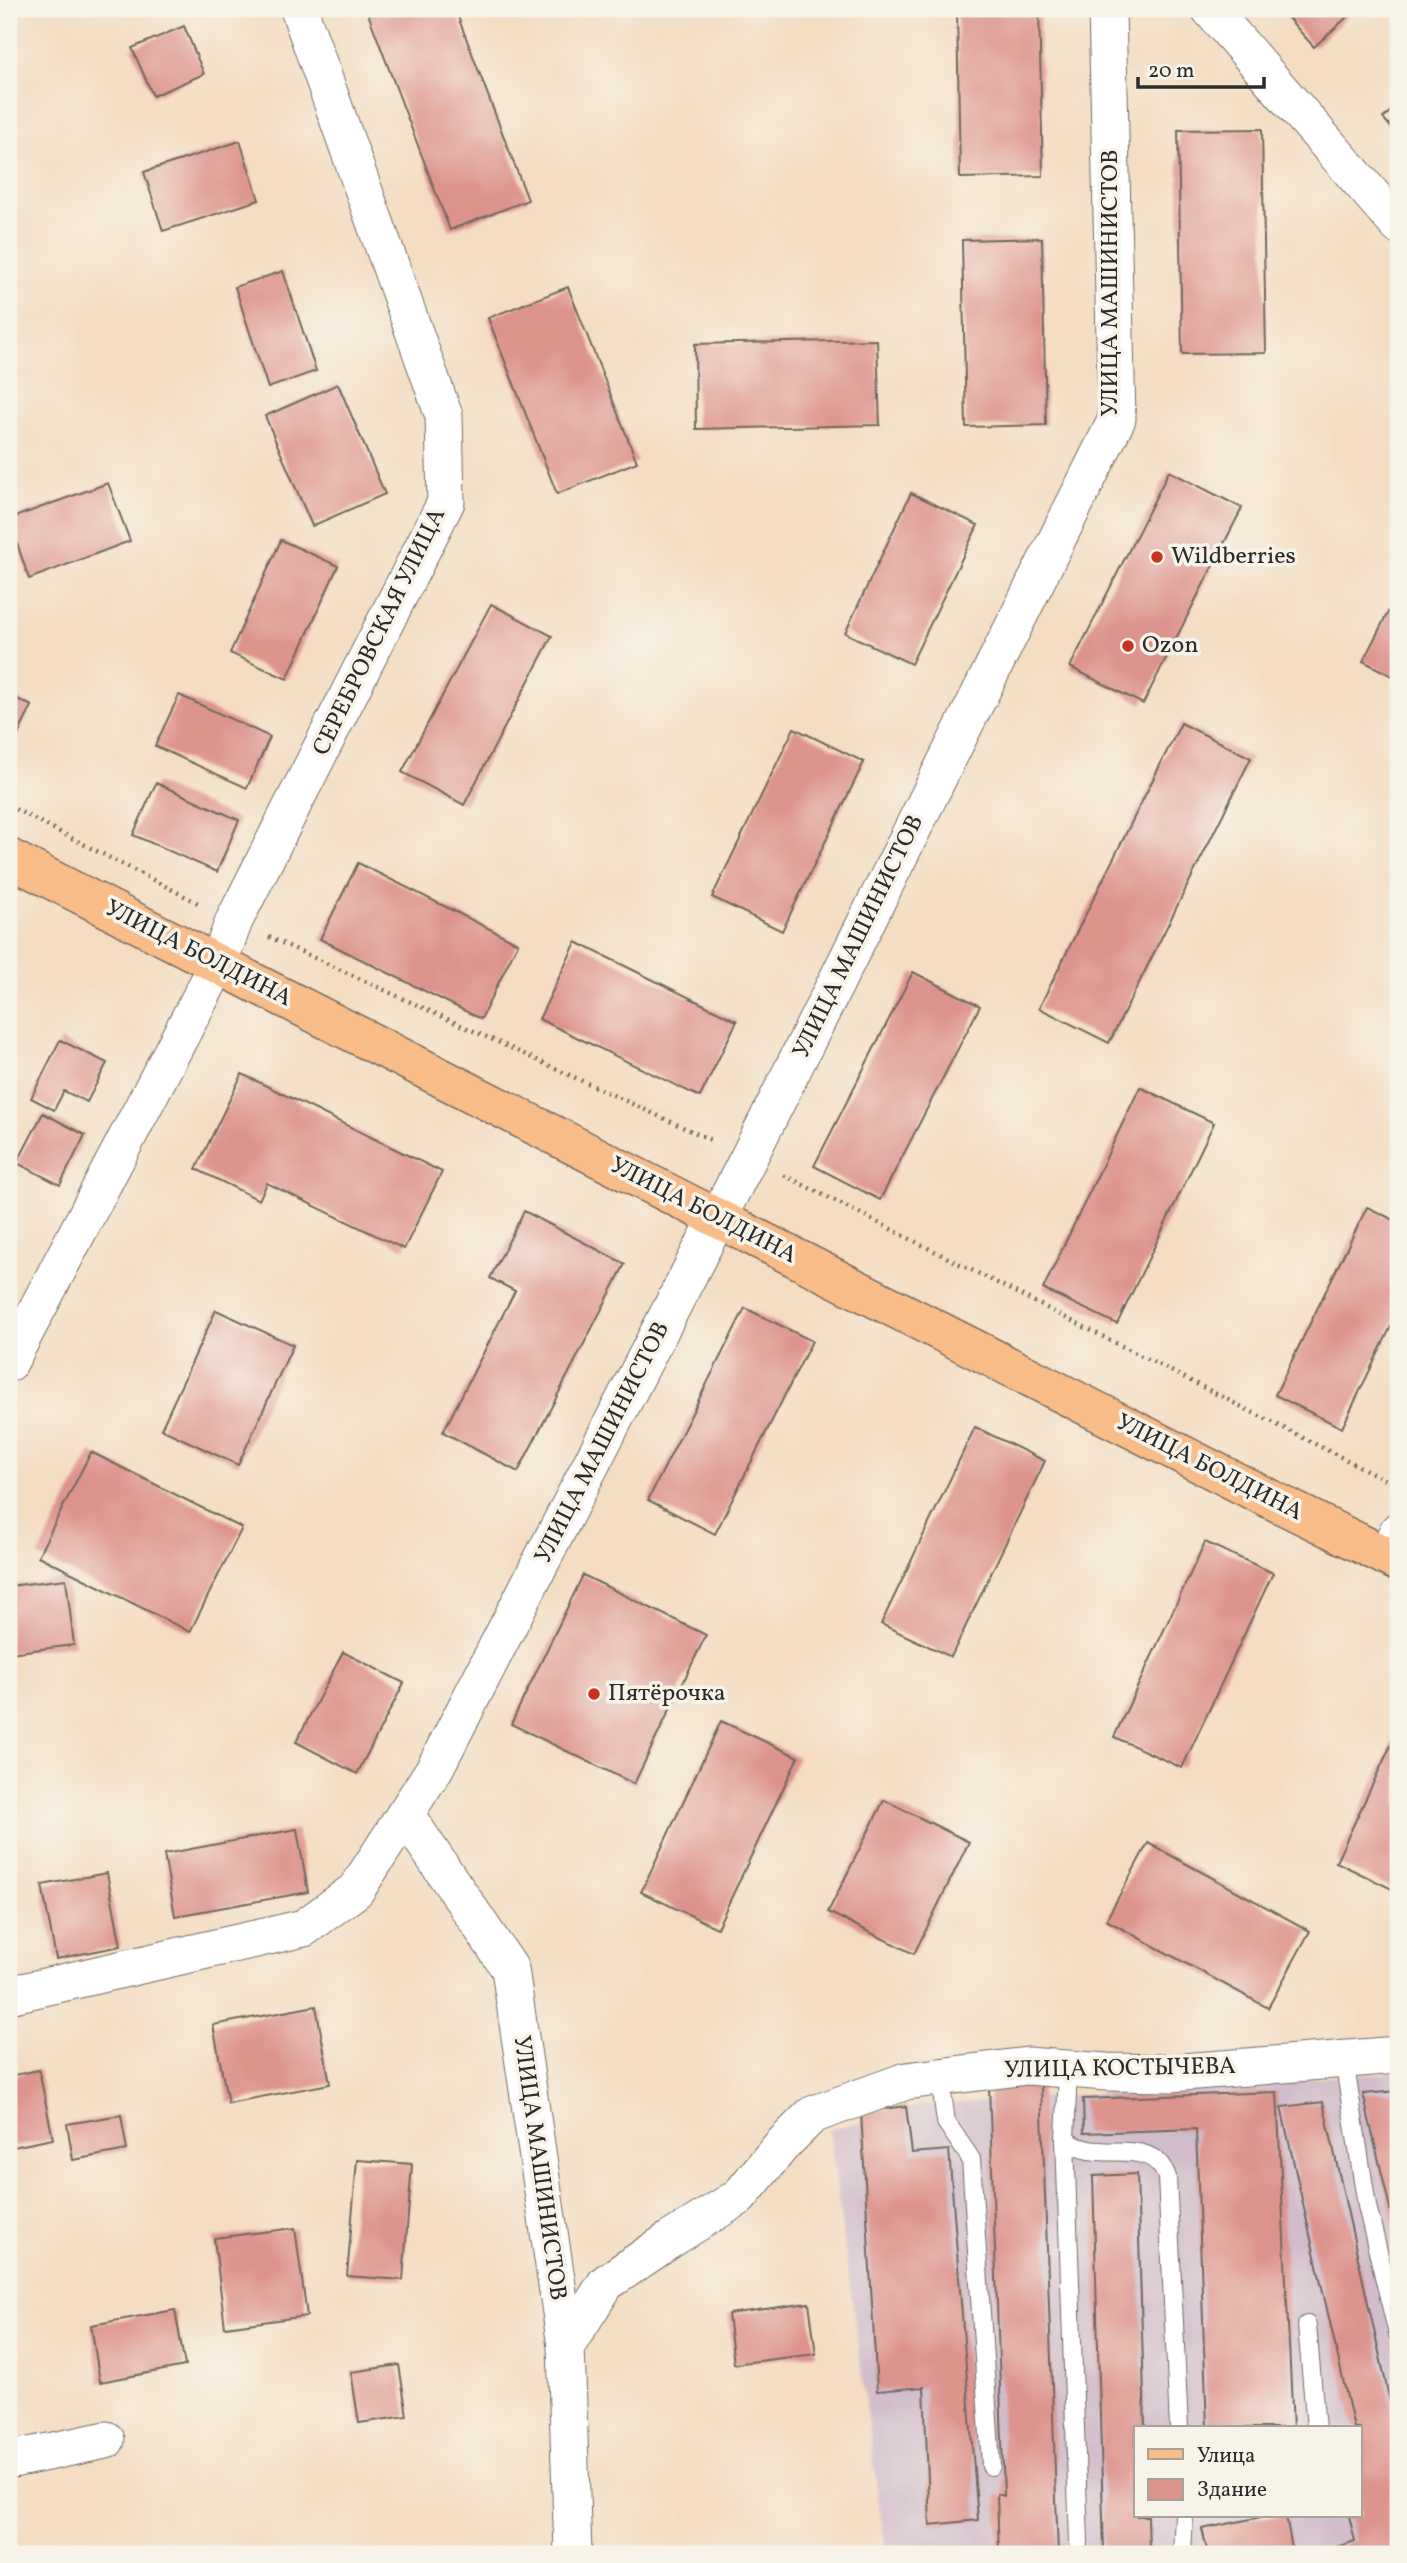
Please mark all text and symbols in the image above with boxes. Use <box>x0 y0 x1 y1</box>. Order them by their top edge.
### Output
scale bar <box>1138 46 1264 90</box>
text: 20 m <box>1148 57 1194 86</box>
street label: УЛИЦА МАШИНИСТОВ <box>1094 149 1128 417</box>
street label: СЕРЕБРОВСКАЯ УЛИЦА <box>305 502 455 762</box>
place label: Wildberries <box>1171 540 1296 574</box>
marker: Wildberries <box>1149 549 1165 565</box>
place label: Ozon <box>1142 629 1199 663</box>
marker: Ozon <box>1120 638 1136 654</box>
street label: УЛИЦА МАШИНИСТОВ <box>785 809 933 1065</box>
street label: УЛИЦА БОЛДИНА <box>98 892 298 1016</box>
street label: УЛИЦА БОЛДИНА <box>603 1149 803 1273</box>
street label: УЛИЦА МАШИНИСТОВ <box>527 1316 679 1570</box>
street label: УЛИЦА БОЛДИНА <box>1109 1406 1309 1530</box>
place label: Пятёрочка <box>608 1677 726 1711</box>
marker: Пятёрочка <box>586 1686 602 1702</box>
street label: УЛИЦА МАШИНИСТОВ <box>504 2033 574 2303</box>
street label: УЛИЦА КОСТЫЧЕВА <box>1004 2050 1236 2088</box>
legend <box>1134 2426 1362 2518</box>
text: Улица <box>1197 2442 1255 2471</box>
text: Здание <box>1197 2476 1267 2505</box>

